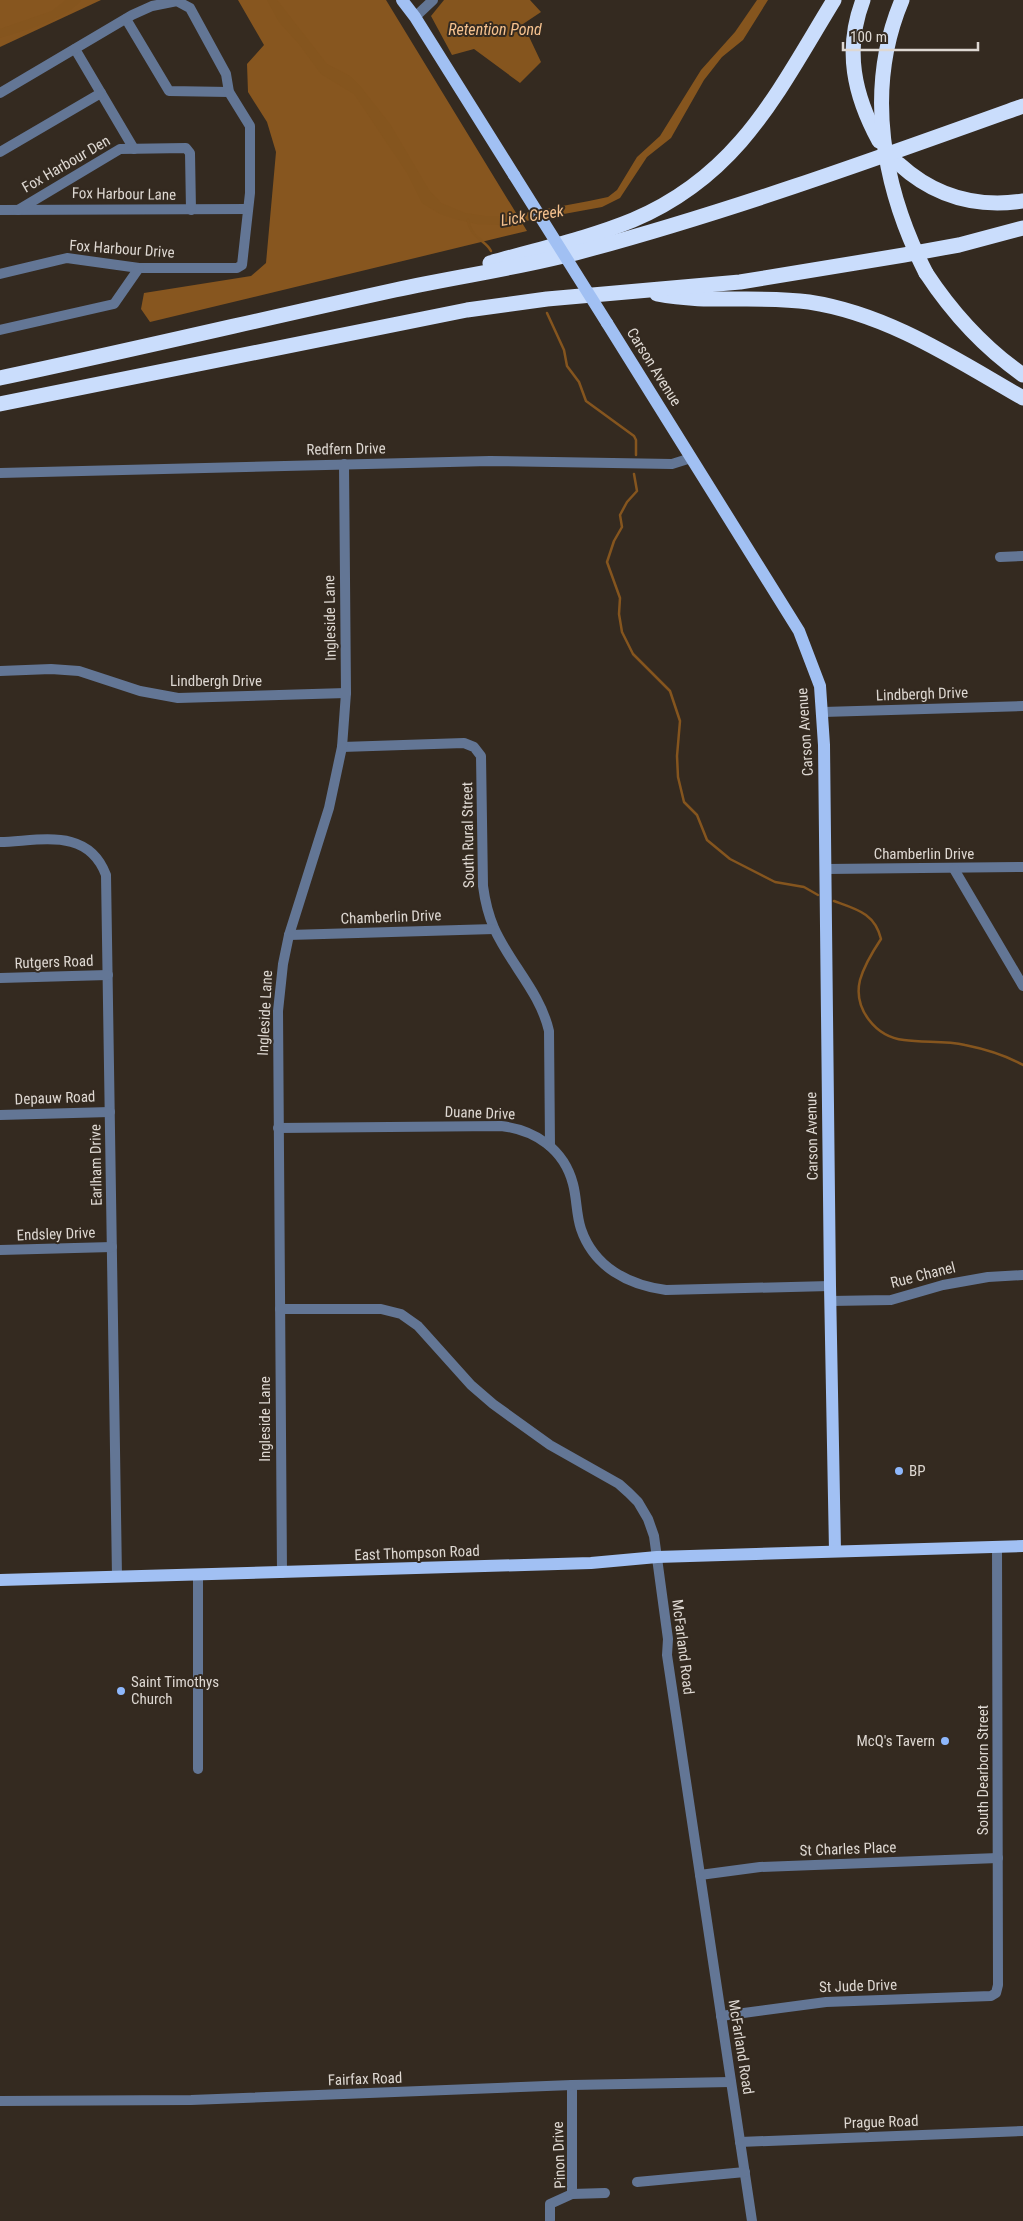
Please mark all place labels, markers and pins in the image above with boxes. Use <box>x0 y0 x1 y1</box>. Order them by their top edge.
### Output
place label: BP <box>909 1462 926 1480</box>
marker: BP <box>893 1465 905 1477</box>
place label: Saint Timothys Church <box>131 1673 219 1708</box>
marker: Saint Timothys Church <box>115 1685 127 1697</box>
place label: McQ's Tavern <box>856 1732 935 1750</box>
marker: McQ's Tavern <box>939 1735 951 1747</box>

